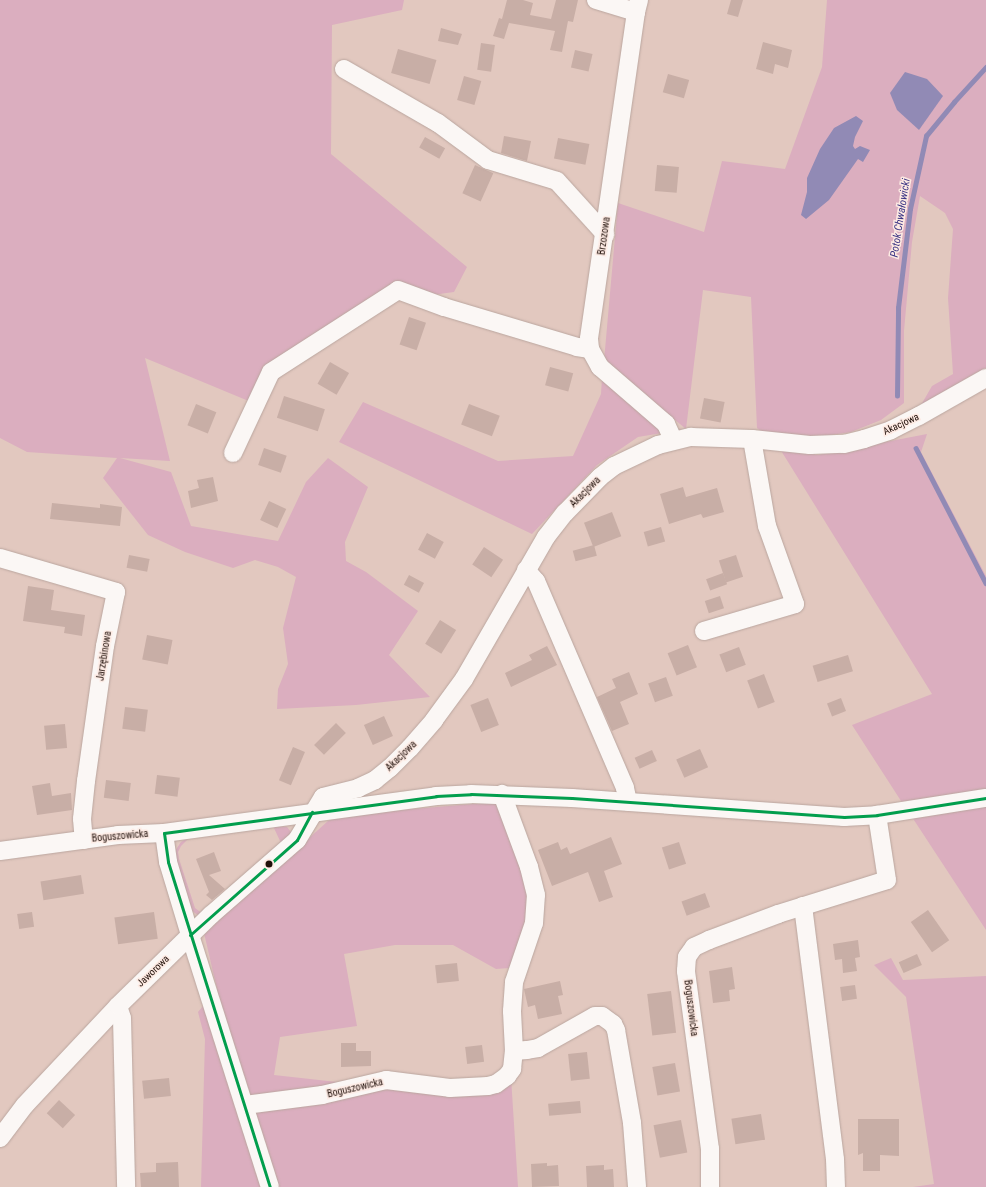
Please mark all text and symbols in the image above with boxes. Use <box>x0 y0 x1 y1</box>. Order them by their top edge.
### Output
water label: Potok Chwałowicki <box>888 178 914 258</box>
street label: Brzozowa <box>595 216 613 256</box>
street label: Akacjowa <box>881 410 921 438</box>
street label: Akacjowa <box>567 474 603 510</box>
street label: Jarzębinowa <box>94 630 114 682</box>
street label: Akacjowa <box>383 738 419 774</box>
street label: Boguszowicka <box>91 828 149 844</box>
unlabelled marker <box>264 859 274 869</box>
street label: Jaworowa <box>134 953 172 989</box>
street label: Boguszowicka <box>682 979 700 1037</box>
street label: Boguszowicka <box>326 1076 384 1100</box>

